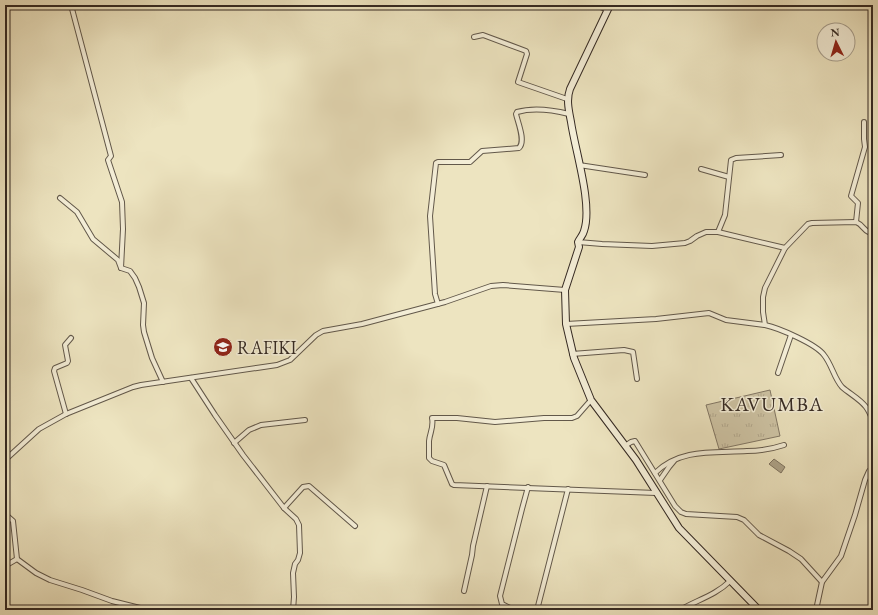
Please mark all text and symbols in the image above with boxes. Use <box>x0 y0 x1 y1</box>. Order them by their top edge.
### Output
north arrow <box>816 22 856 62</box>
text: N <box>830 25 840 39</box>
school or university icon: RAFIKI <box>212 336 234 358</box>
place label: RAFIKI <box>237 336 297 359</box>
district label: KAVUMBA <box>720 391 824 417</box>

